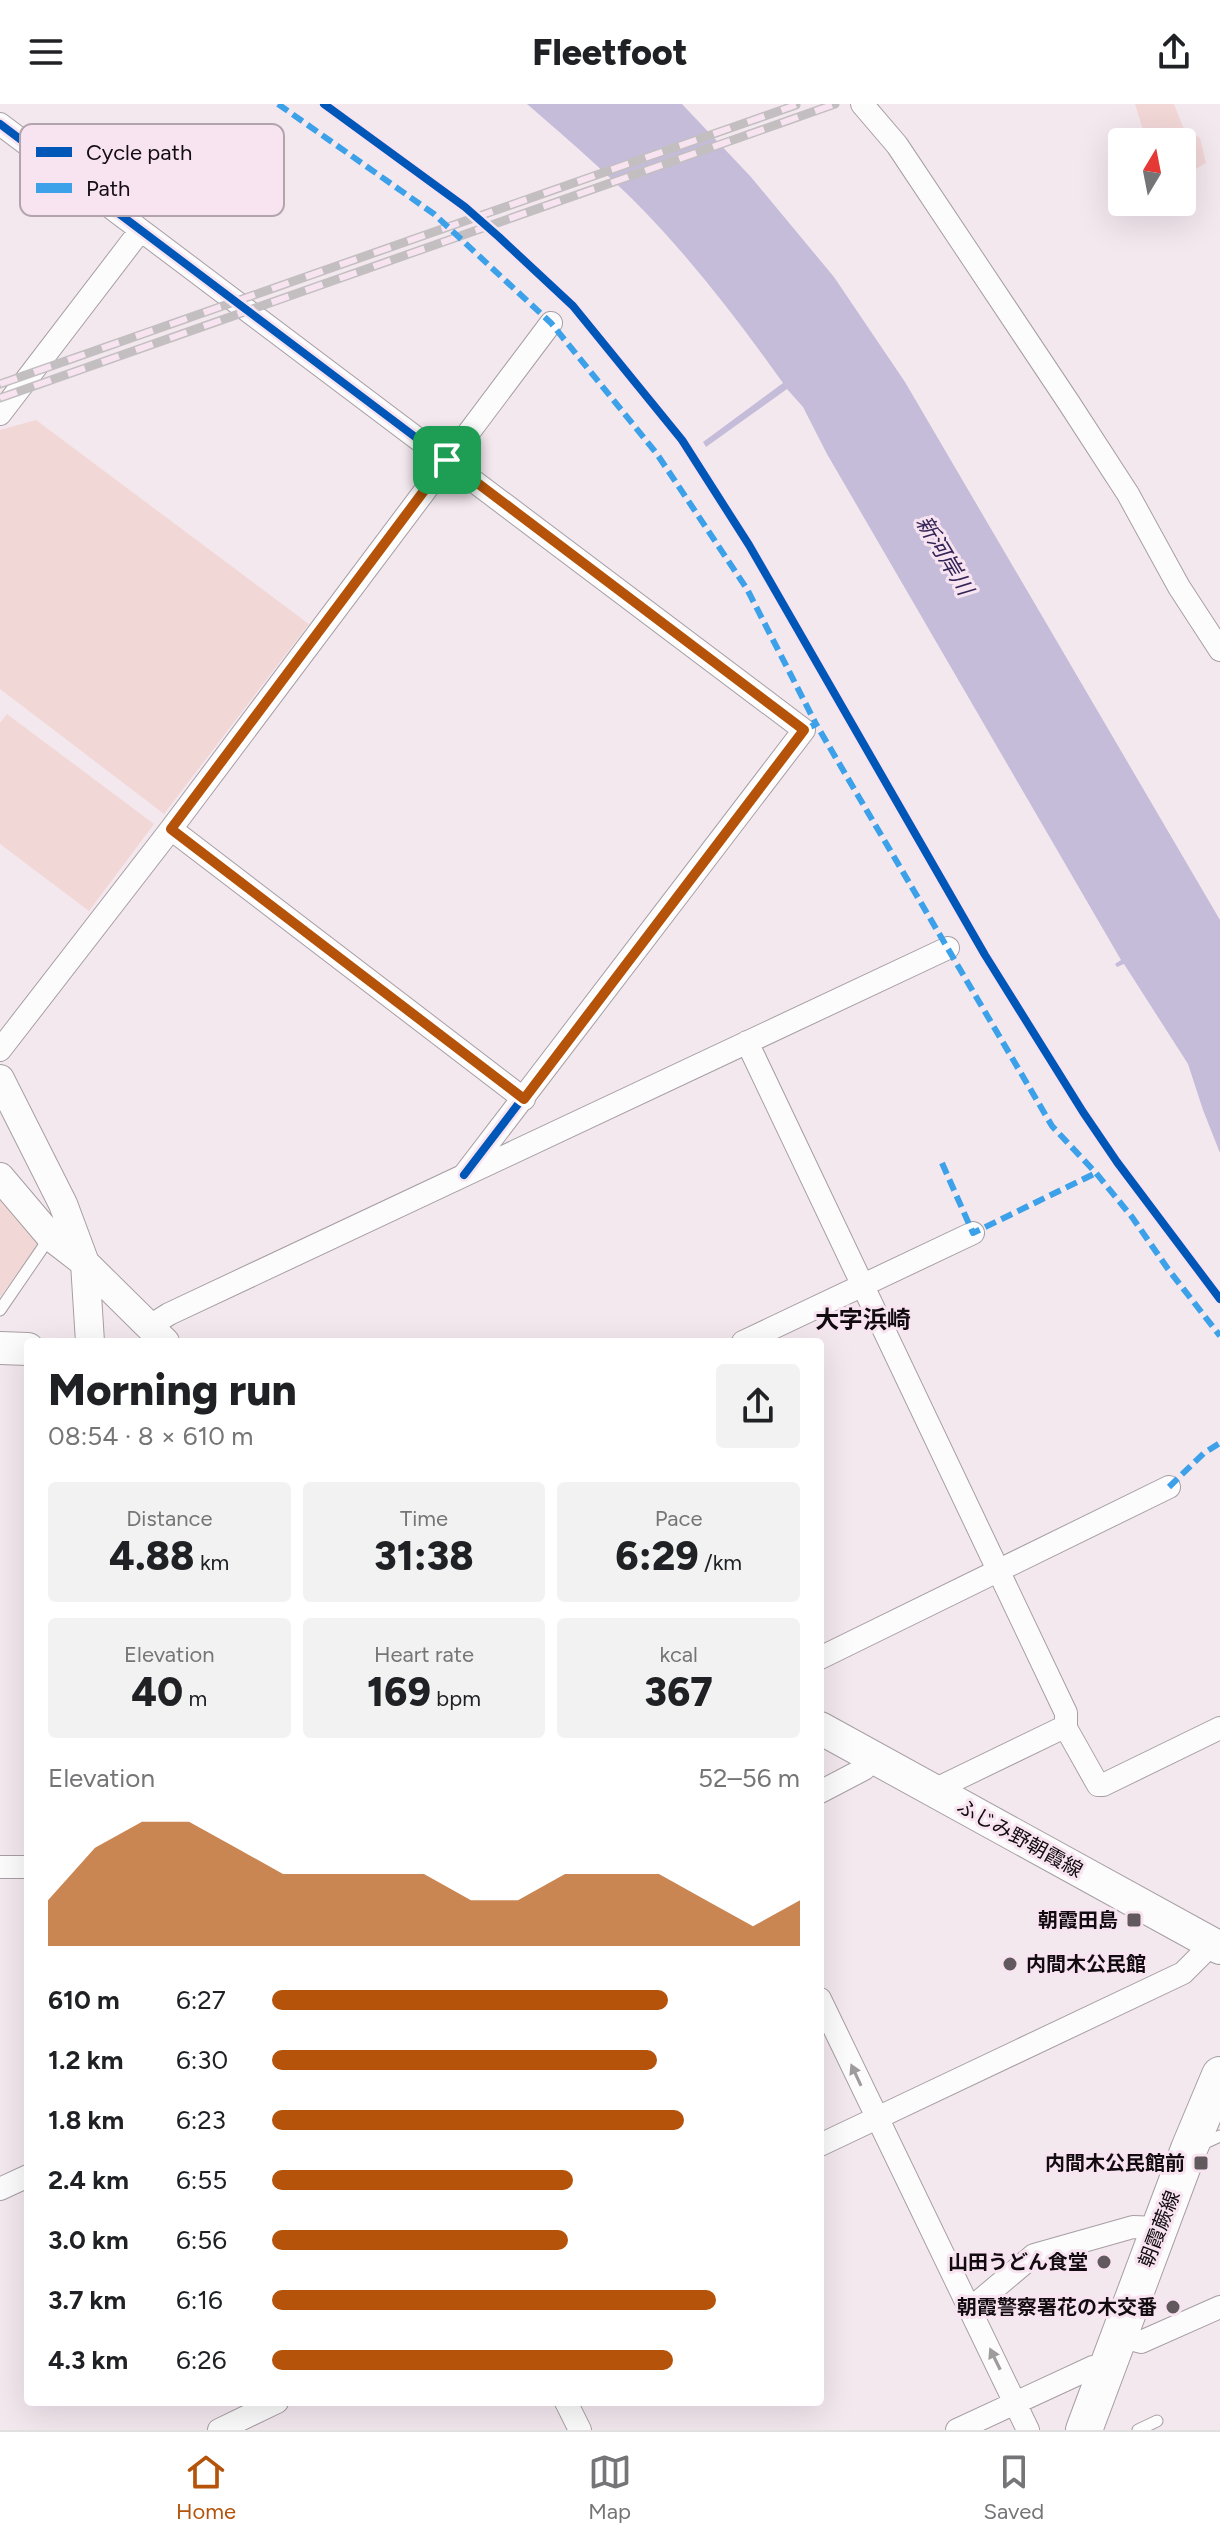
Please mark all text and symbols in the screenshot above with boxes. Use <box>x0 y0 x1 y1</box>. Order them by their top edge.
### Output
icon: menu <box>24 30 68 74</box>
icon: share <box>1152 30 1196 74</box>
text: Fleetfoot <box>532 31 688 74</box>
legend <box>20 124 284 216</box>
north arrow <box>1108 128 1196 216</box>
map controls <box>1108 128 1196 216</box>
text: Cycle path <box>86 139 192 166</box>
text: Path <box>86 175 130 202</box>
pin <box>413 426 481 494</box>
icon: arrive <box>425 438 469 482</box>
water label: 新河岸川 <box>910 511 980 602</box>
district label: 大字浜崎 <box>815 1305 911 1334</box>
text: Morning run <box>48 1363 297 1416</box>
button: share <box>716 1364 800 1448</box>
text: 08:54 · 8 × 610 m <box>48 1420 253 1452</box>
text: Distance <box>126 1505 212 1532</box>
text: Time <box>400 1505 448 1532</box>
text: Pace <box>655 1505 702 1532</box>
text: 4.88 <box>109 1532 194 1580</box>
text: 31:38 <box>374 1532 474 1580</box>
text: 6:29 <box>615 1532 699 1580</box>
text: km <box>194 1549 229 1576</box>
text: /km <box>699 1549 742 1576</box>
text: Elevation <box>124 1641 215 1668</box>
text: Heart rate <box>374 1641 474 1668</box>
text: kcal <box>659 1641 698 1668</box>
text: 40 <box>131 1668 183 1716</box>
text: 169 <box>367 1668 431 1716</box>
text: 367 <box>644 1668 713 1716</box>
text: m <box>183 1685 207 1712</box>
text: bpm <box>431 1685 481 1712</box>
text: Elevation <box>48 1762 155 1794</box>
text: 52–56 m <box>698 1762 800 1794</box>
street label: ふじみ野朝霞線 <box>953 1794 1087 1882</box>
place label: 朝霞田島 <box>1038 1908 1118 1932</box>
marker: 朝霞田島 <box>1125 1911 1143 1929</box>
place label: 内間木公民館 <box>1026 1952 1146 1976</box>
marker: 内間木公民館 <box>1001 1955 1019 1973</box>
text: 610 m <box>48 1984 120 2016</box>
text: 6:27 <box>176 1984 226 2016</box>
text: 1.2 km <box>48 2044 123 2076</box>
text: 6:30 <box>176 2044 228 2076</box>
one-way arrow <box>849 2064 863 2087</box>
text: 1.8 km <box>48 2104 124 2136</box>
text: 6:23 <box>176 2104 226 2136</box>
place label: 内間木公民館前 <box>1045 2151 1185 2175</box>
marker: 内間木公民館前 <box>1192 2154 1210 2172</box>
text: 2.4 km <box>48 2164 129 2196</box>
text: 6:55 <box>176 2164 227 2196</box>
street label: 朝霞蕨線 <box>1133 2187 1185 2271</box>
text: 3.0 km <box>48 2224 129 2256</box>
text: 6:56 <box>176 2224 227 2256</box>
place label: 山田うどん食堂 <box>948 2250 1088 2274</box>
marker: 山田うどん食堂 <box>1095 2253 1113 2271</box>
text: 3.7 km <box>48 2284 126 2316</box>
text: 6:16 <box>176 2284 223 2316</box>
place label: 朝霞警察署花の木交番 <box>957 2295 1157 2319</box>
marker: 朝霞警察署花の木交番 <box>1164 2298 1182 2316</box>
text: 4.3 km <box>48 2344 128 2376</box>
text: 6:26 <box>176 2344 227 2376</box>
one-way arrow <box>988 2348 1002 2371</box>
tab: Home <box>176 2450 236 2525</box>
tab: Map <box>588 2450 632 2525</box>
tab: Saved <box>983 2450 1044 2525</box>

